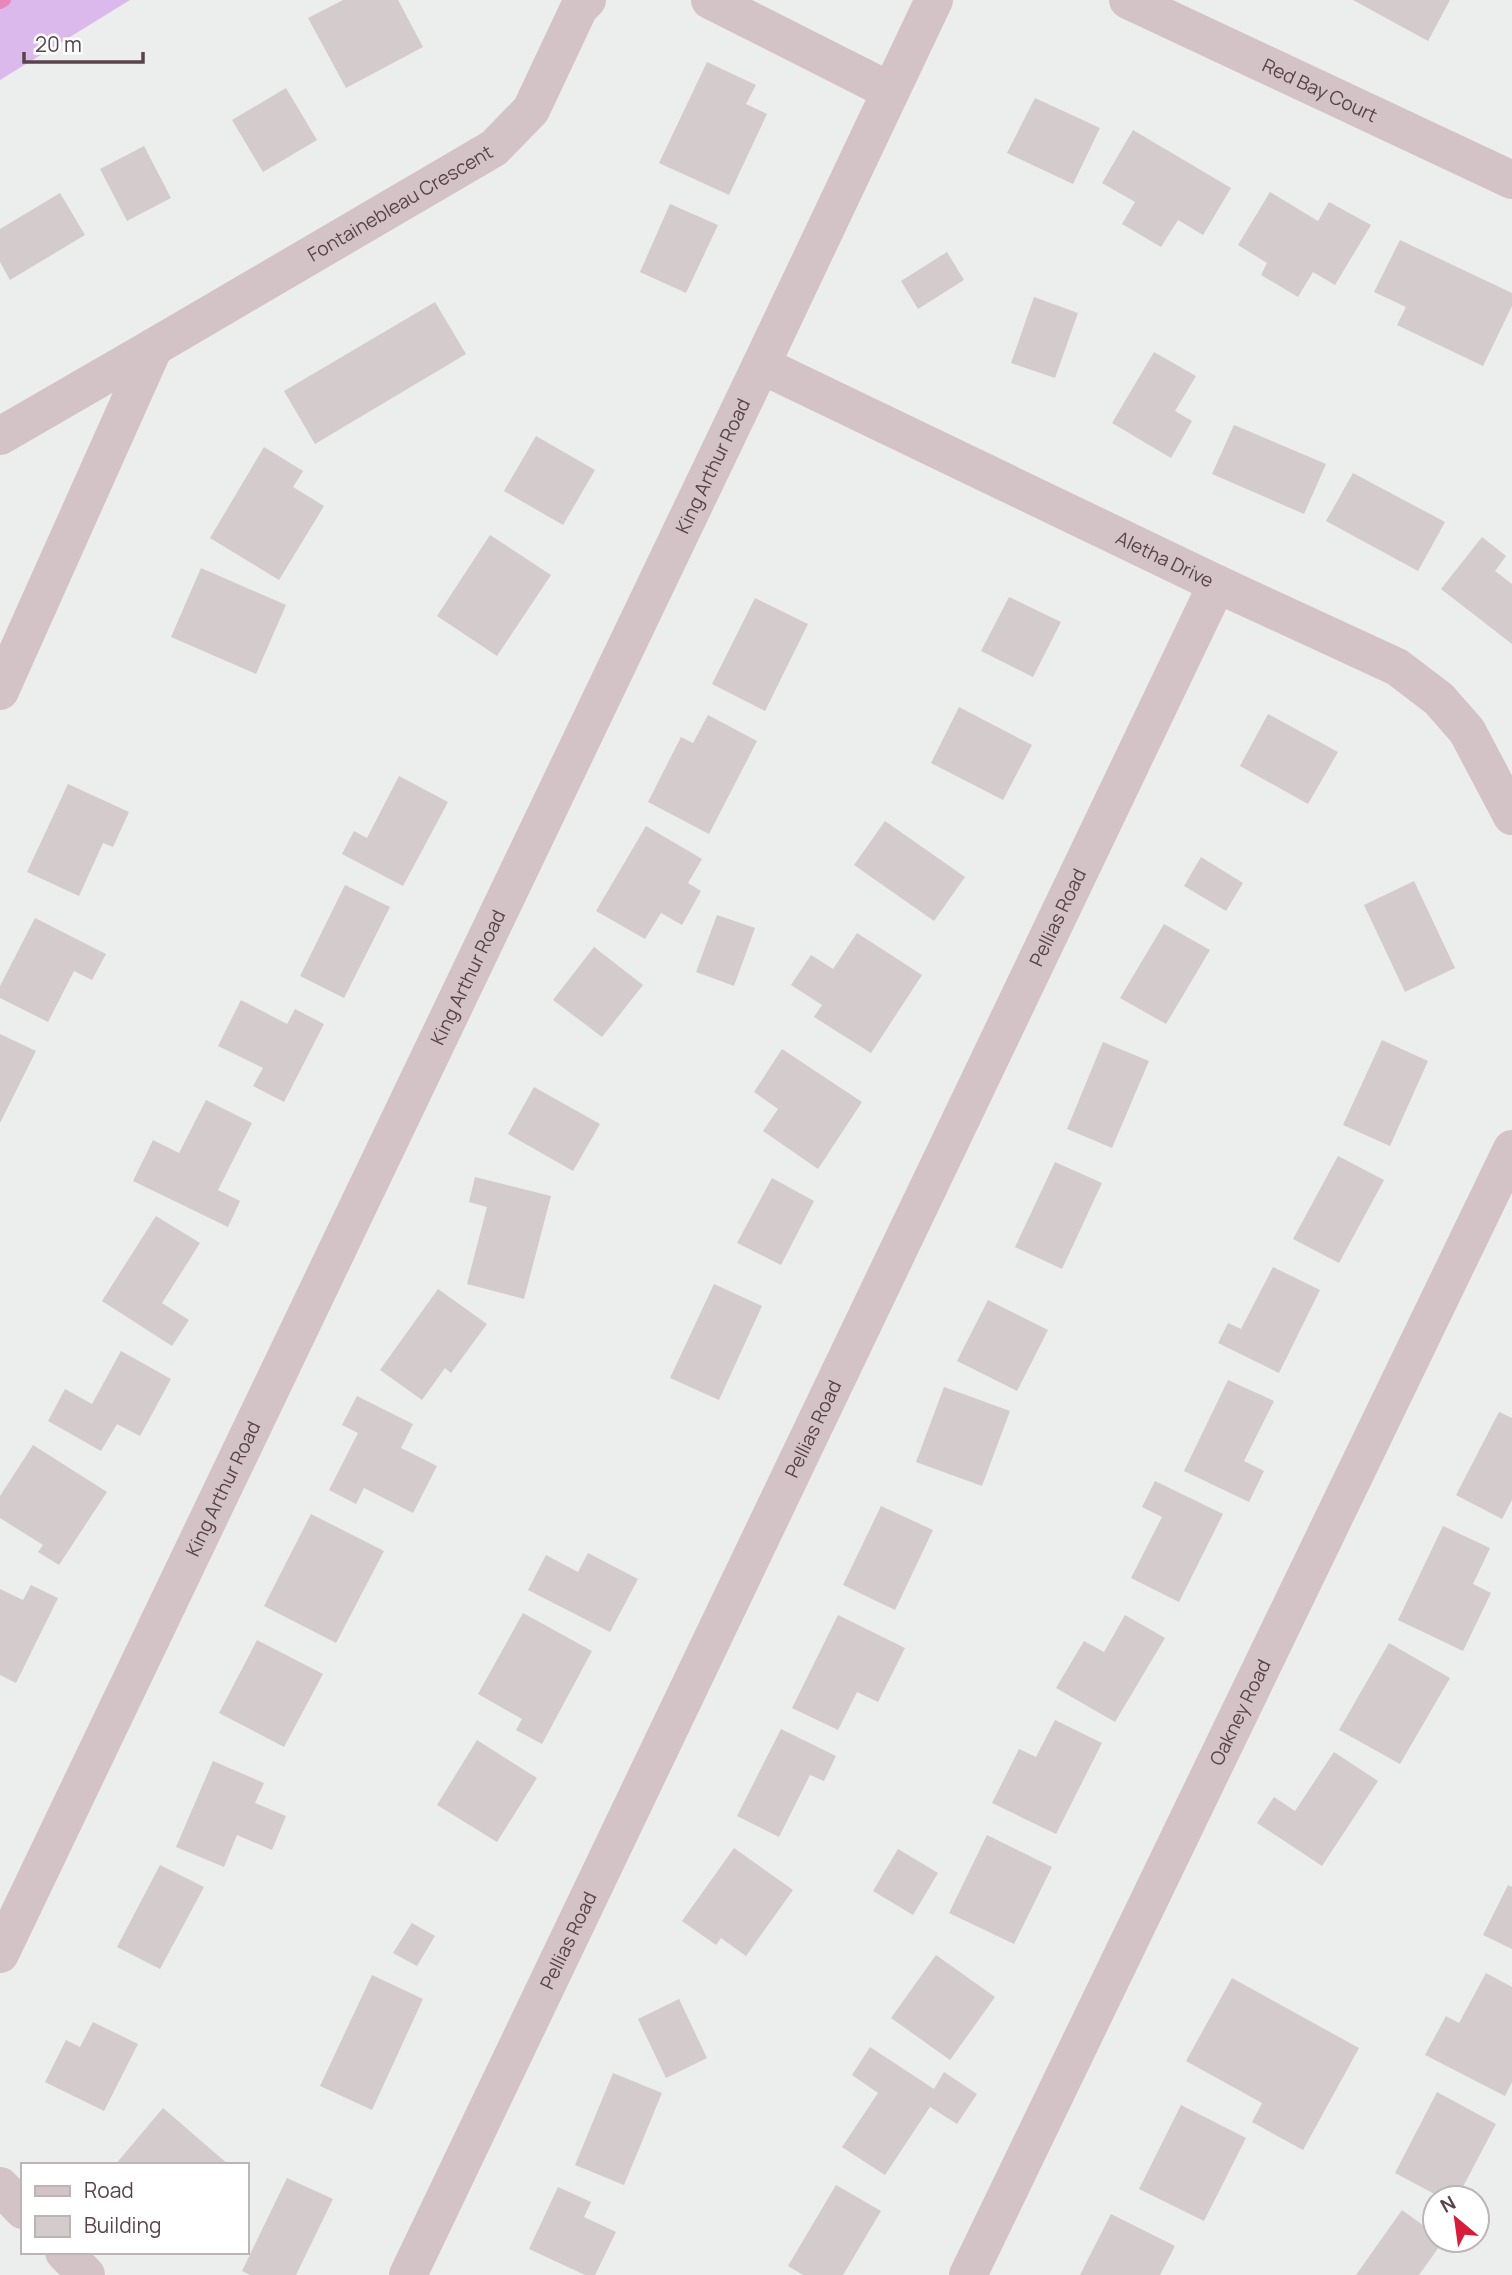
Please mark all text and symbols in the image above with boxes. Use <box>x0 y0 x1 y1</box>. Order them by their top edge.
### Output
scale bar <box>24 21 144 65</box>
text: 20 m <box>35 30 82 58</box>
street label: Red Bay Court <box>1258 52 1382 128</box>
street label: Fontainebleau Crescent <box>303 139 497 267</box>
street label: King Arthur Road <box>669 394 756 538</box>
street label: Aletha Drive <box>1112 524 1218 593</box>
street label: Pellias Road <box>1023 864 1092 970</box>
street label: King Arthur Road <box>424 905 511 1049</box>
street label: Pellias Road <box>778 1376 847 1482</box>
street label: King Arthur Road <box>179 1417 266 1560</box>
street label: Oakney Road <box>1203 1655 1277 1770</box>
street label: Pellias Road <box>534 1887 603 1993</box>
legend <box>21 2163 248 2254</box>
text: Road <box>84 2176 134 2204</box>
north arrow <box>1421 2184 1491 2254</box>
text: N <box>1435 2189 1460 2219</box>
text: Building <box>84 2211 161 2239</box>

